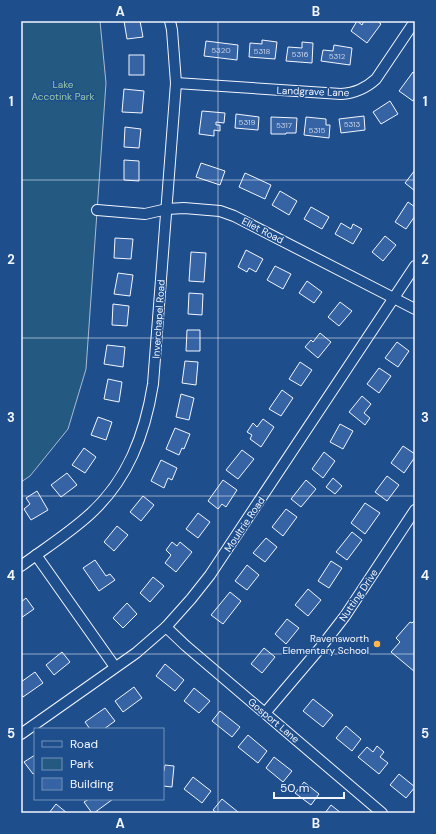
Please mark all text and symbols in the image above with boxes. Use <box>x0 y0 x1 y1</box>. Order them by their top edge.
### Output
text: A <box>115 3 125 20</box>
text: B <box>312 3 320 20</box>
house number: 5320 <box>211 45 231 55</box>
house number: 5318 <box>254 46 271 56</box>
house number: 5316 <box>292 49 309 59</box>
house number: 5312 <box>329 51 346 61</box>
park label: Lake Accotink Park <box>31 78 95 103</box>
street label: Landgrave Lane <box>276 84 350 99</box>
text: 1 <box>9 93 13 110</box>
text: 1 <box>423 93 427 110</box>
house number: 5319 <box>239 117 256 127</box>
house number: 5313 <box>344 119 361 129</box>
house number: 5317 <box>276 120 292 130</box>
house number: 5315 <box>309 125 326 135</box>
street label: Ellet Road <box>240 214 286 247</box>
text: 2 <box>7 251 15 268</box>
text: 2 <box>421 251 429 268</box>
street label: Inverchapel Road <box>149 279 168 359</box>
text: 3 <box>7 409 15 426</box>
text: 3 <box>421 409 429 426</box>
street label: Moultrie Road <box>221 494 268 554</box>
street label: Nutting Drive <box>336 566 381 624</box>
text: 4 <box>7 567 15 584</box>
text: 4 <box>421 567 429 584</box>
place label: Ravensworth Elementary School <box>282 632 369 657</box>
marker: Ravensworth Elementary School <box>372 639 382 649</box>
street label: Gosport Lane <box>245 695 302 746</box>
text: 5 <box>7 725 15 742</box>
text: 5 <box>421 725 429 742</box>
legend <box>34 728 164 800</box>
text: Road <box>70 736 98 752</box>
text: Park <box>70 756 94 772</box>
scale bar <box>274 774 344 800</box>
text: Building <box>70 776 114 792</box>
text: 50 m <box>280 780 309 796</box>
text: A <box>115 815 125 832</box>
text: B <box>312 815 320 832</box>

